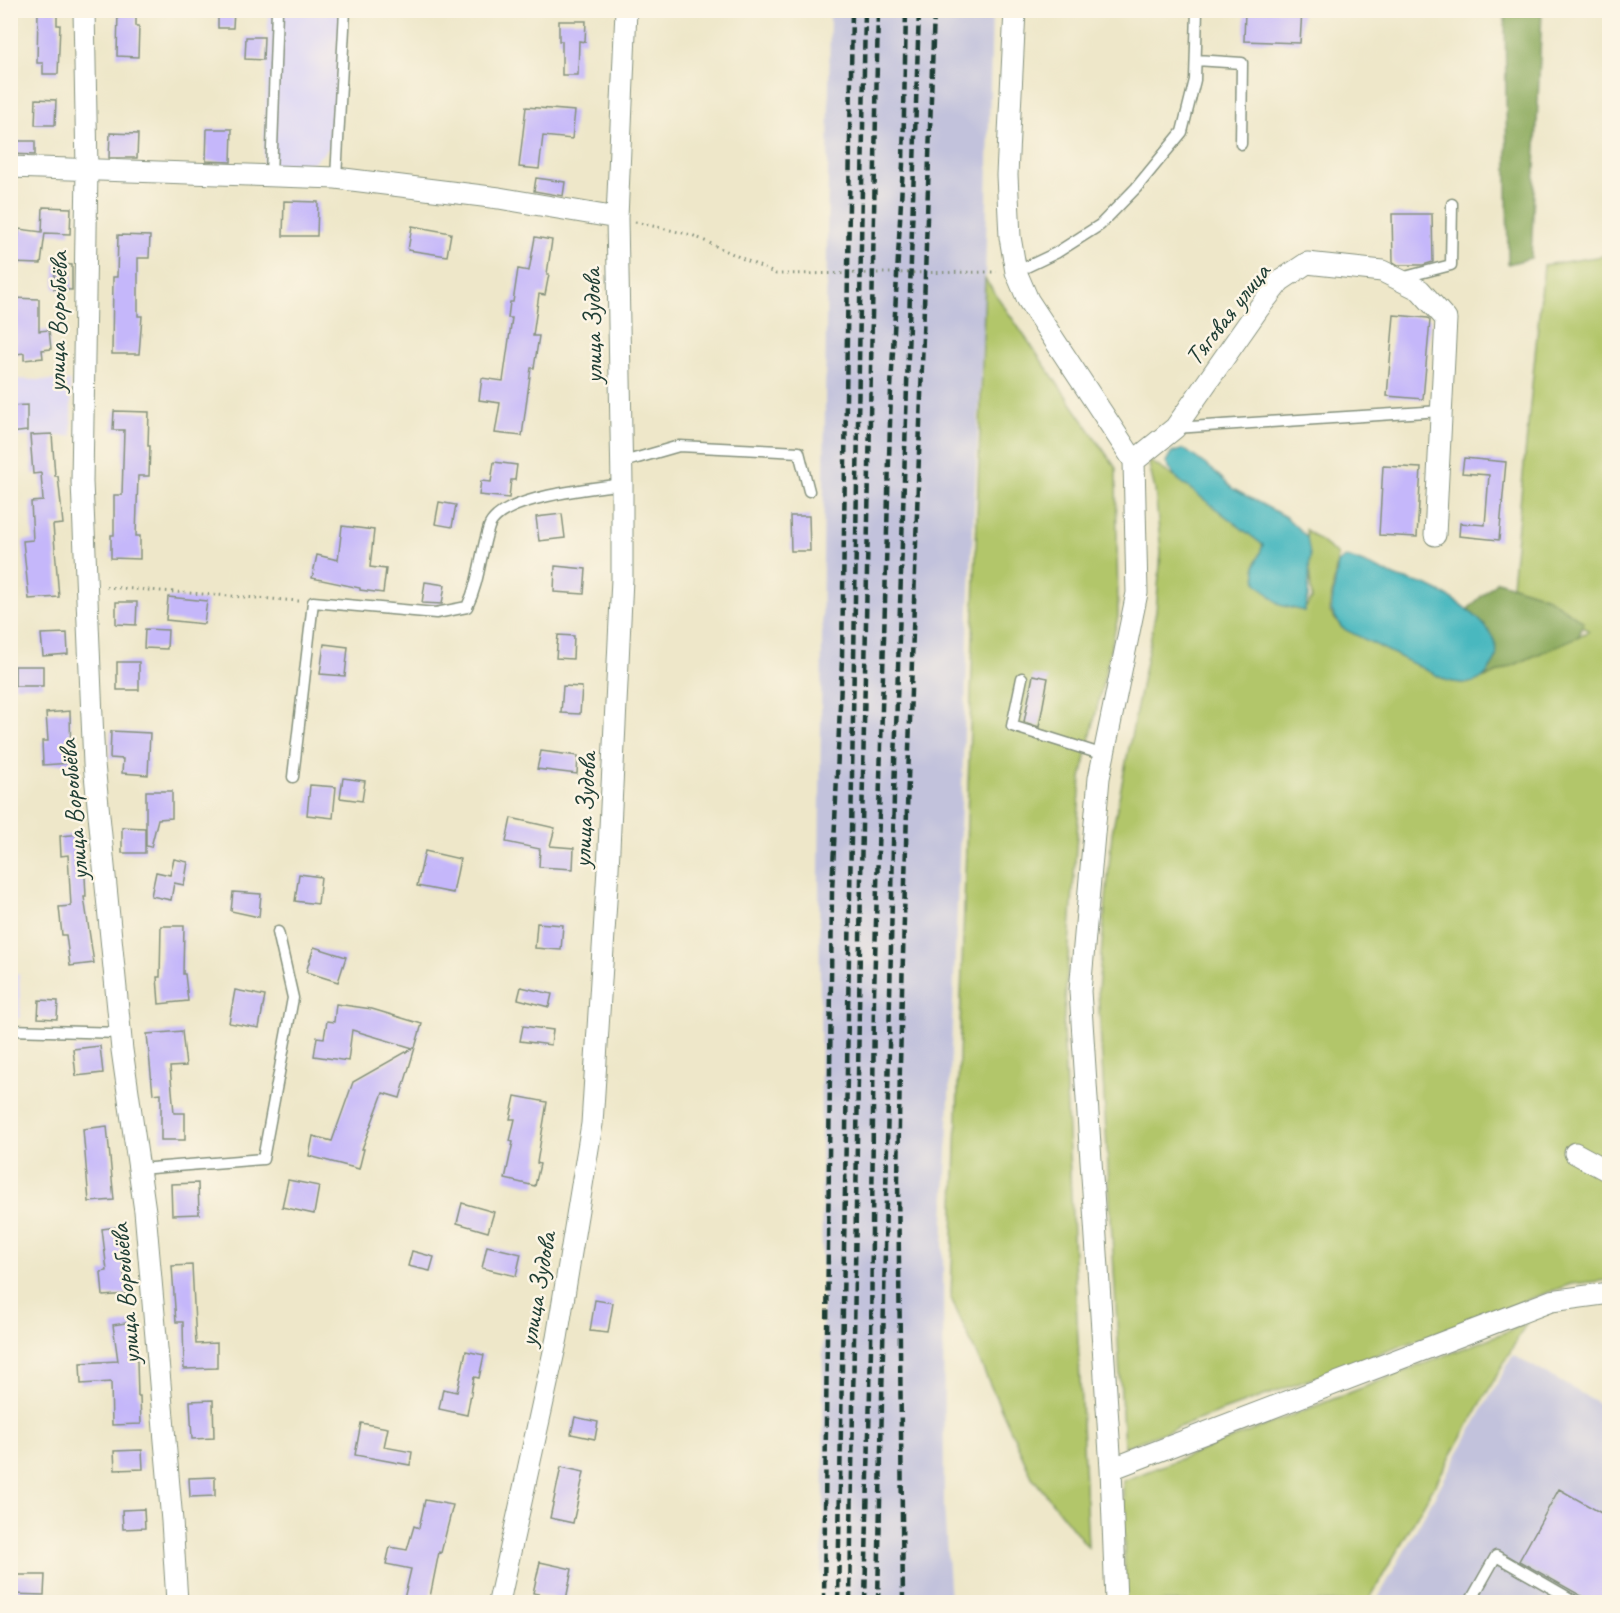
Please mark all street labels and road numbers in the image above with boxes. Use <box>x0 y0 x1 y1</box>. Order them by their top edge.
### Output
street label: улица Воробьёва <box>40 250 75 395</box>
street label: Тяговая улица <box>1177 255 1278 372</box>
street label: улица Зудова <box>575 266 610 386</box>
street label: улица Воробьёва <box>51 737 96 884</box>
street label: улица Зудова <box>565 749 604 871</box>
street label: улица Воробьёва <box>103 1221 148 1368</box>
street label: улица Зудова <box>511 1227 564 1351</box>

